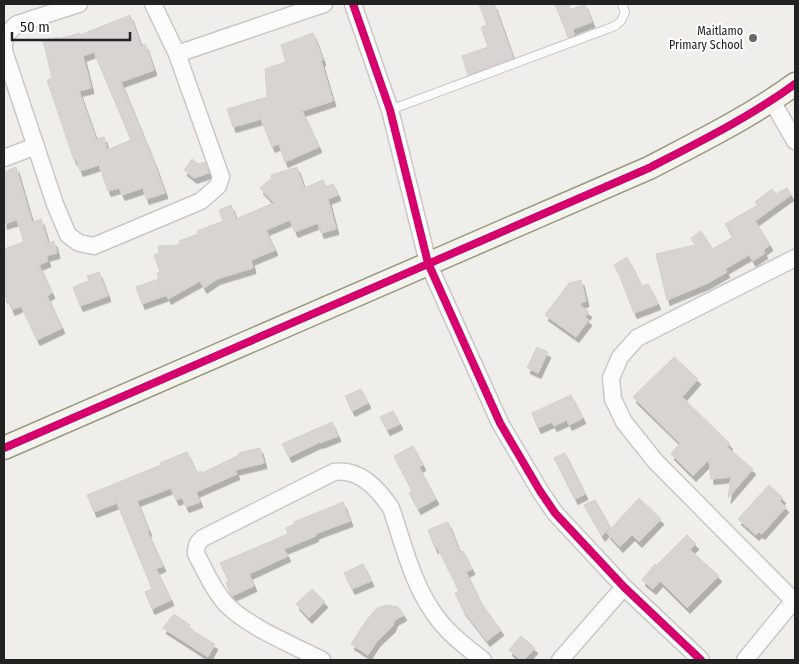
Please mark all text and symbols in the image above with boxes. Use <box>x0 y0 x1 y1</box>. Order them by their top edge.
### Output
scale bar <box>12 10 130 42</box>
text: 50 m <box>20 18 50 36</box>
place label: Maitlamo Primary School <box>669 24 743 52</box>
marker: Maitlamo Primary School <box>747 32 759 44</box>

